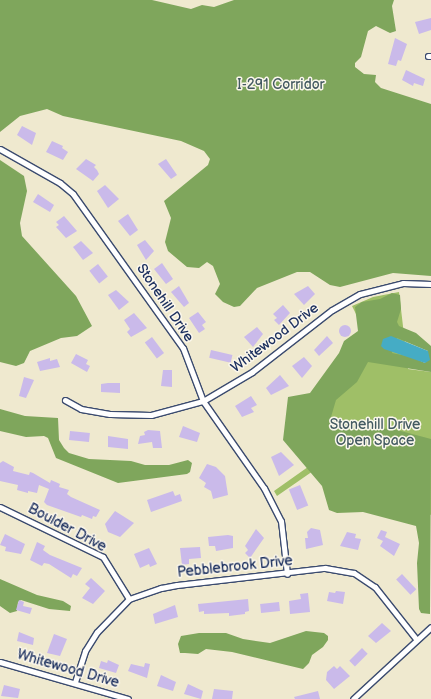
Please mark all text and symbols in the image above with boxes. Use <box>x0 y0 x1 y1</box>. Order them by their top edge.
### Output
park label: I-291 Corridor <box>237 77 325 93</box>
street label: Stonehill Drive <box>133 261 197 345</box>
street label: Whitewood Drive <box>228 300 322 376</box>
park label: Stonehill Drive Open Space <box>330 417 420 450</box>
street label: Boulder Drive <box>25 500 109 556</box>
street label: Pebblebrook Drive <box>177 553 293 581</box>
street label: Whitewood Drive <box>15 646 121 692</box>

